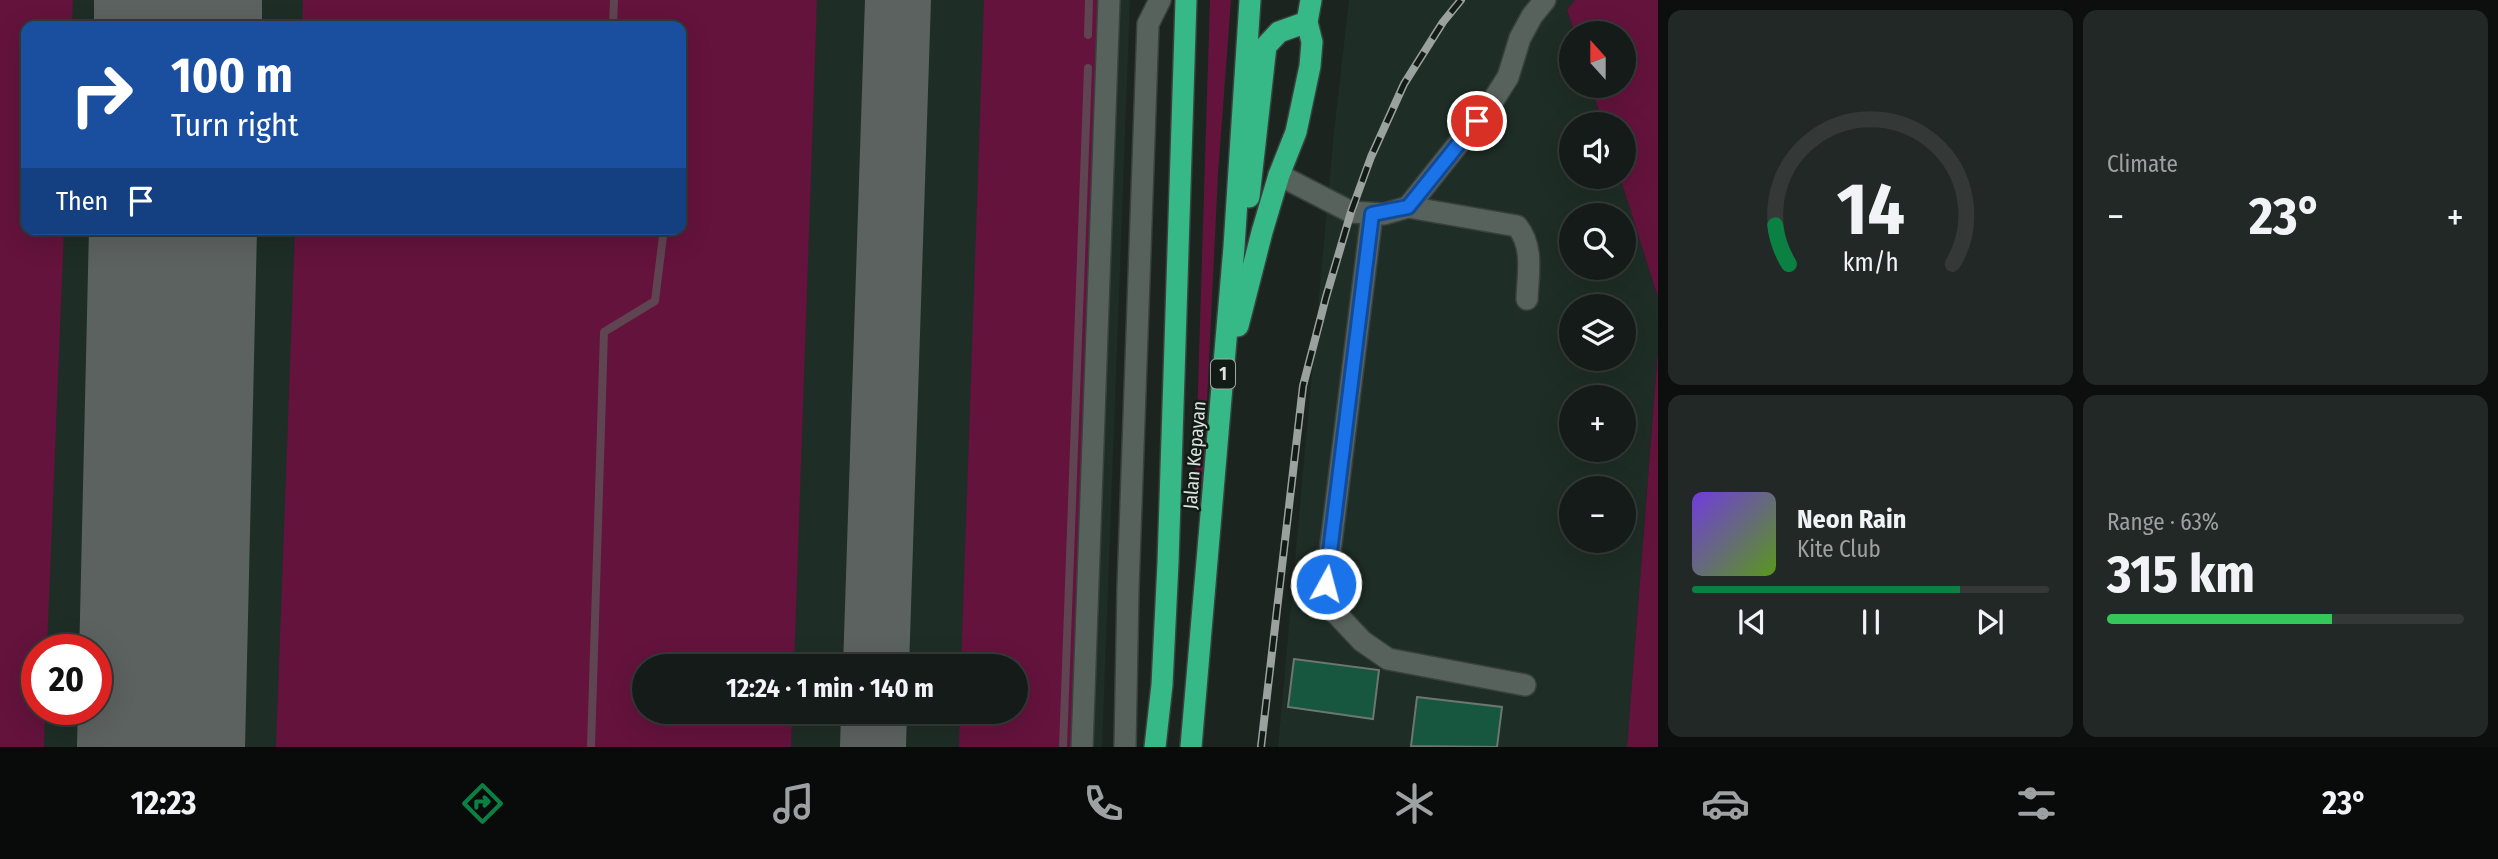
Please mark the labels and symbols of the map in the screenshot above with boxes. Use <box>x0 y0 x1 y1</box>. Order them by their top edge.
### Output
north arrow <box>1559 21 1636 98</box>
pin <box>1447 91 1507 151</box>
road number: 1 <box>1211 360 1235 388</box>
street label: Jalan Kepayan <box>1178 400 1211 510</box>
position arrow <box>1289 547 1363 621</box>
speed limit sign: 20 <box>21 634 112 725</box>

